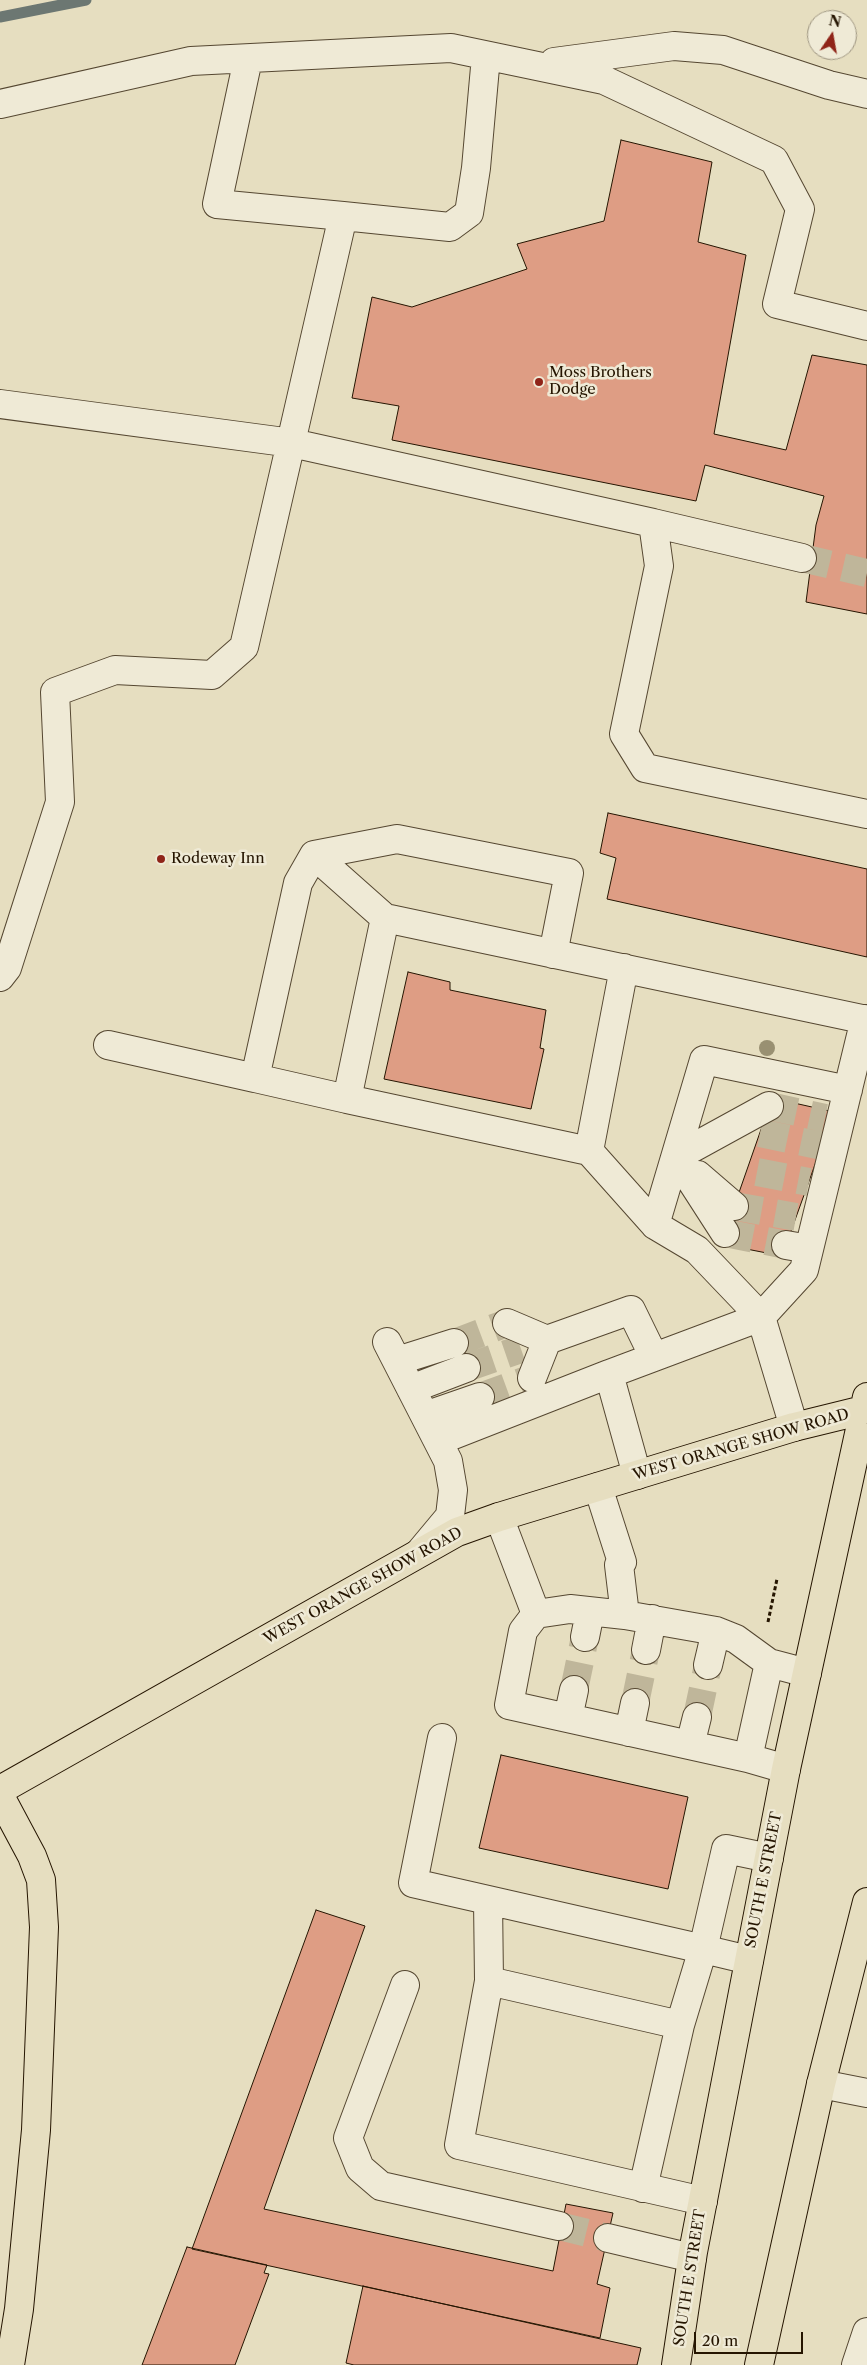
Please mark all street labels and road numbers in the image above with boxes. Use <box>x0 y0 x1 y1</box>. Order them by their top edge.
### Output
street label: WEST ORANGE SHOW ROAD <box>631 1405 851 1485</box>
street label: WEST ORANGE SHOW ROAD <box>261 1524 465 1648</box>
street label: SOUTH E STREET <box>742 1810 786 1950</box>
street label: SOUTH E STREET <box>670 2208 710 2348</box>

